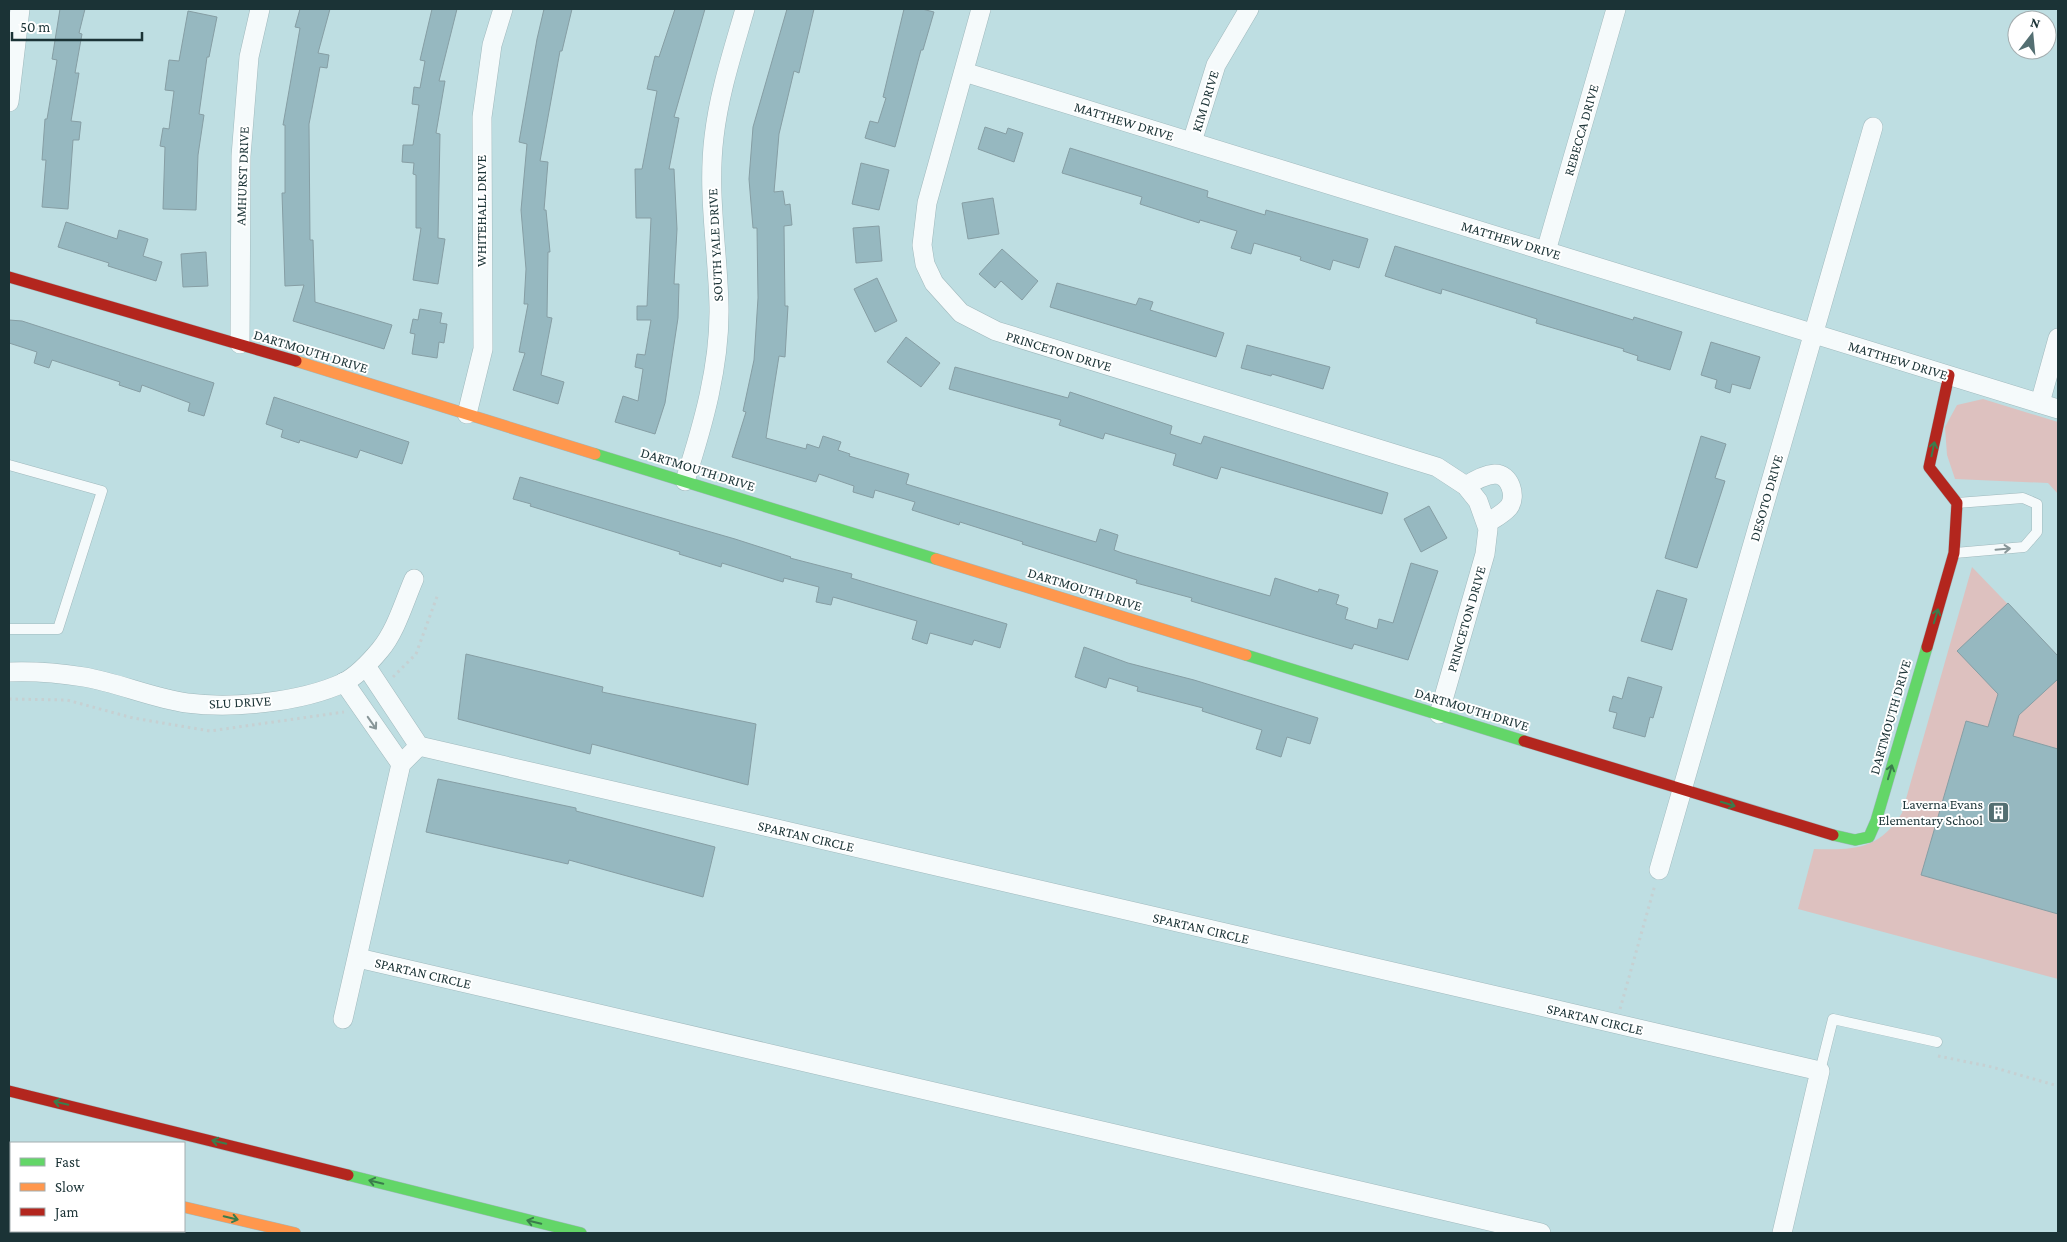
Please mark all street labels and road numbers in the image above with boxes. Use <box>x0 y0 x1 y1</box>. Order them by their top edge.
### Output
street label: KIM DRIVE <box>1188 68 1222 134</box>
street label: REBECCA DRIVE <box>1560 82 1602 178</box>
street label: MATTHEW DRIVE <box>1072 98 1176 144</box>
street label: AMHURST DRIVE <box>232 126 252 226</box>
street label: WHITEHALL DRIVE <box>473 155 489 267</box>
street label: SOUTH YALE DRIVE <box>704 188 726 302</box>
street label: MATTHEW DRIVE <box>1459 217 1563 263</box>
street label: DARTMOUTH DRIVE <box>252 326 370 376</box>
street label: PRINCETON DRIVE <box>1004 327 1114 375</box>
street label: MATTHEW DRIVE <box>1846 337 1950 383</box>
street label: DARTMOUTH DRIVE <box>639 444 757 494</box>
street label: DESOTO DRIVE <box>1746 453 1786 543</box>
street label: DARTMOUTH DRIVE <box>1026 564 1144 614</box>
street label: PRINCETON DRIVE <box>1443 564 1489 674</box>
street label: DARTMOUTH DRIVE <box>1866 657 1914 776</box>
street label: DARTMOUTH DRIVE <box>1413 684 1531 734</box>
street label: SLU DRIVE <box>209 692 272 712</box>
street label: SPARTAN CIRCLE <box>756 817 856 855</box>
street label: SPARTAN CIRCLE <box>1151 909 1251 947</box>
street label: SPARTAN CIRCLE <box>373 954 473 992</box>
street label: SPARTAN CIRCLE <box>1545 1000 1645 1038</box>

